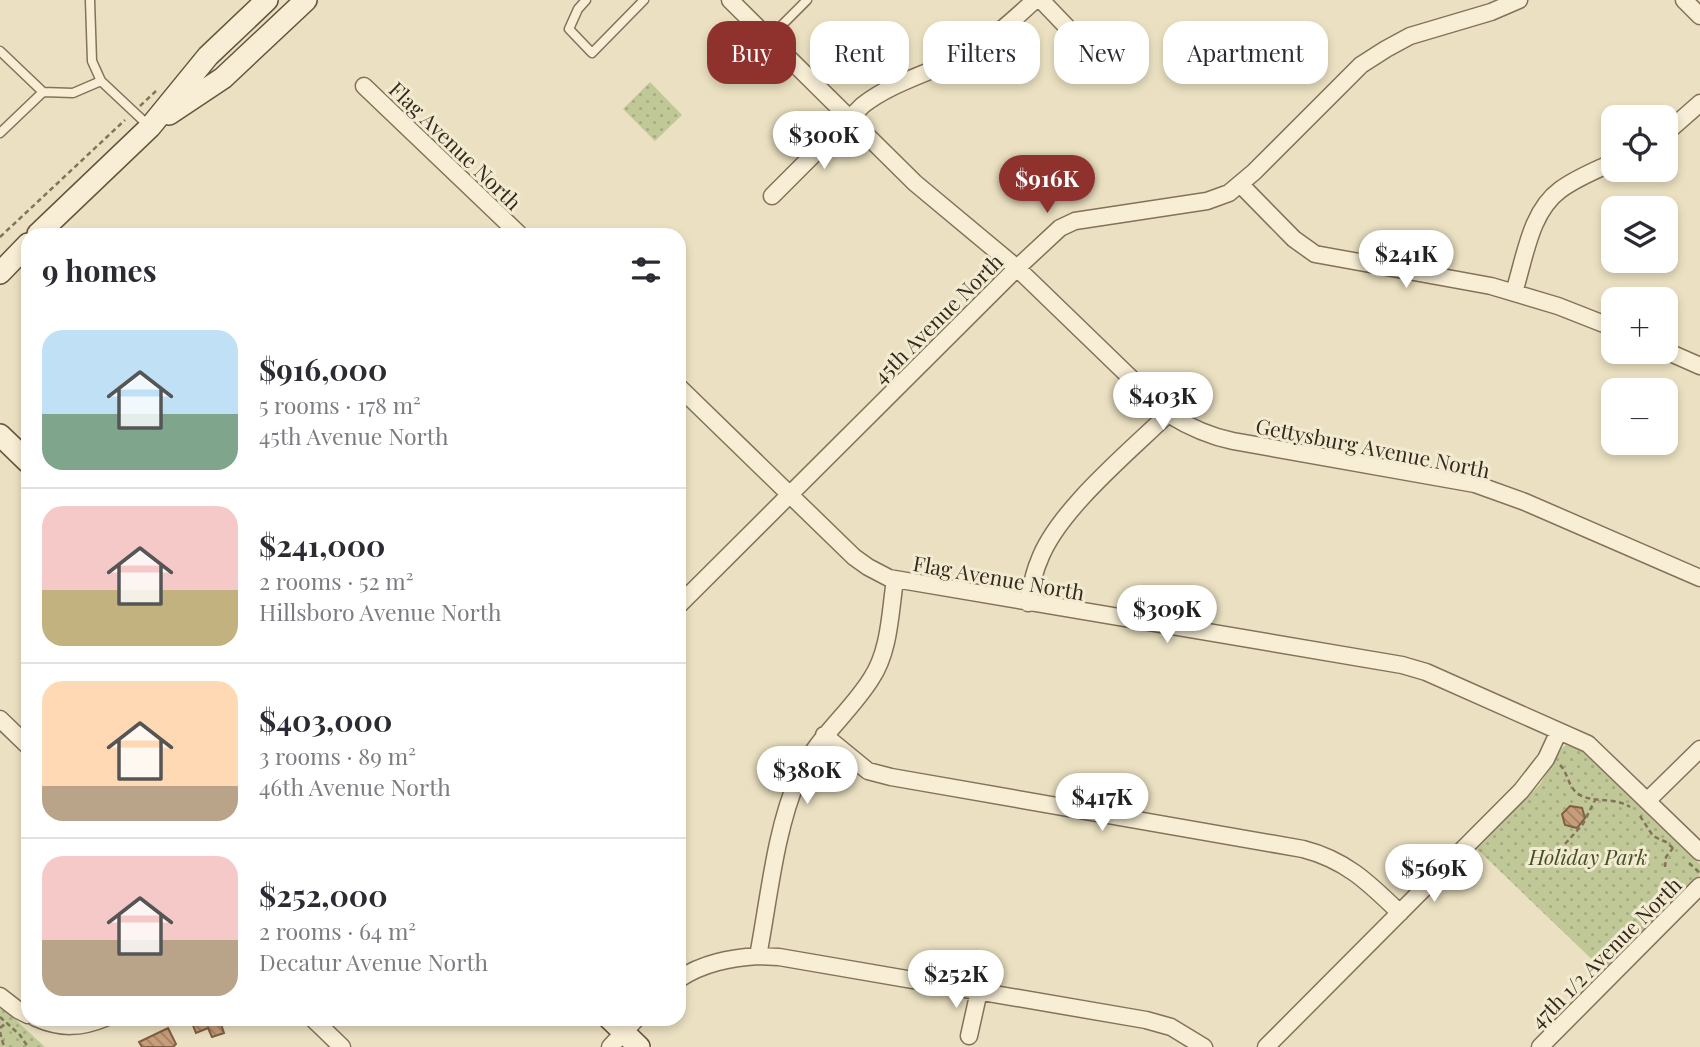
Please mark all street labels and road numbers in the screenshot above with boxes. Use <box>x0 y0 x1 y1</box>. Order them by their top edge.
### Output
street label: Flag Avenue North <box>384 75 529 216</box>
street label: 45th Avenue North <box>866 246 1009 389</box>
street label: Gettysburg Avenue North <box>1254 411 1493 484</box>
street label: Flag Avenue North <box>911 548 1087 606</box>
street label: 47th 1/2 Avenue North <box>1523 870 1687 1034</box>

